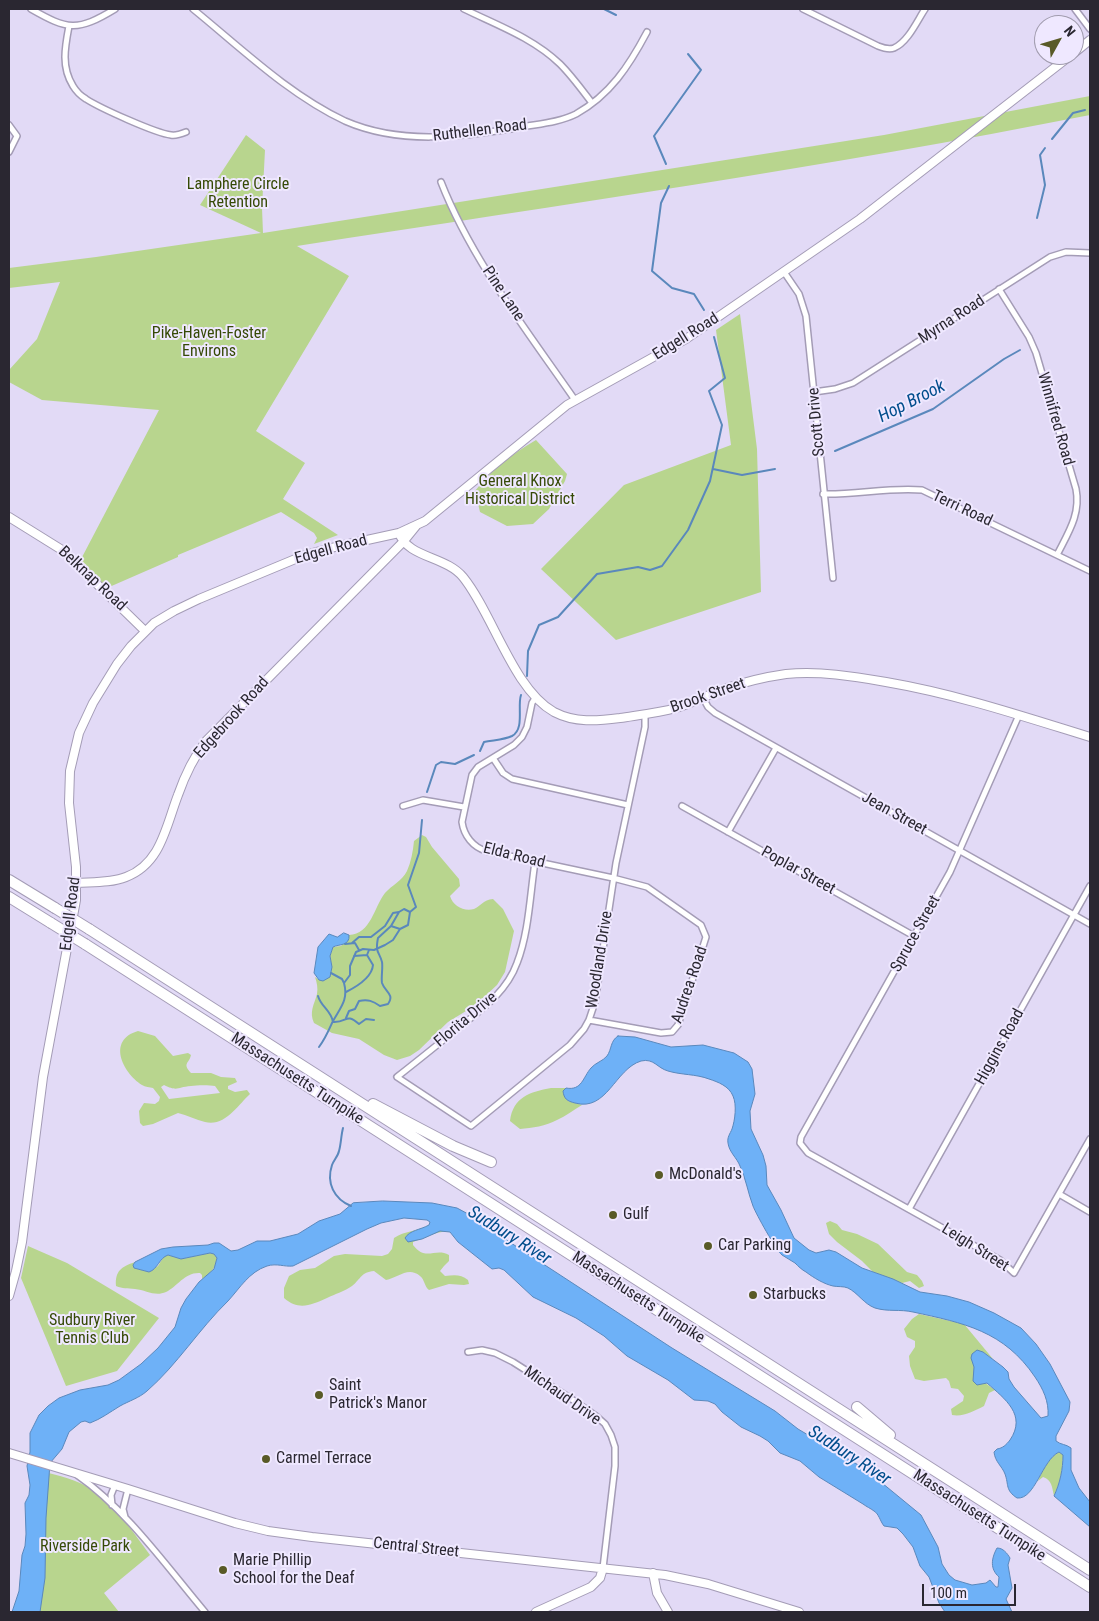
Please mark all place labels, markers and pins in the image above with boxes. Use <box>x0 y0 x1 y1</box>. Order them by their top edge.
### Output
place label: McDonald's <box>669 1165 742 1185</box>
marker: McDonald's <box>653 1169 665 1181</box>
place label: Gulf <box>623 1205 649 1225</box>
marker: Gulf <box>607 1209 619 1221</box>
place label: Car Parking <box>718 1236 791 1256</box>
marker: Car Parking <box>702 1240 714 1252</box>
place label: Starbucks <box>763 1285 826 1305</box>
marker: Starbucks <box>747 1289 759 1301</box>
place label: Saint Patrick's Manor <box>329 1376 427 1414</box>
marker: Saint Patrick's Manor <box>313 1389 325 1401</box>
place label: Carmel Terrace <box>276 1449 372 1469</box>
marker: Carmel Terrace <box>260 1453 272 1465</box>
place label: Marie Phillip School for the Deaf <box>233 1551 354 1589</box>
marker: Marie Phillip School for the Deaf <box>217 1564 229 1576</box>

